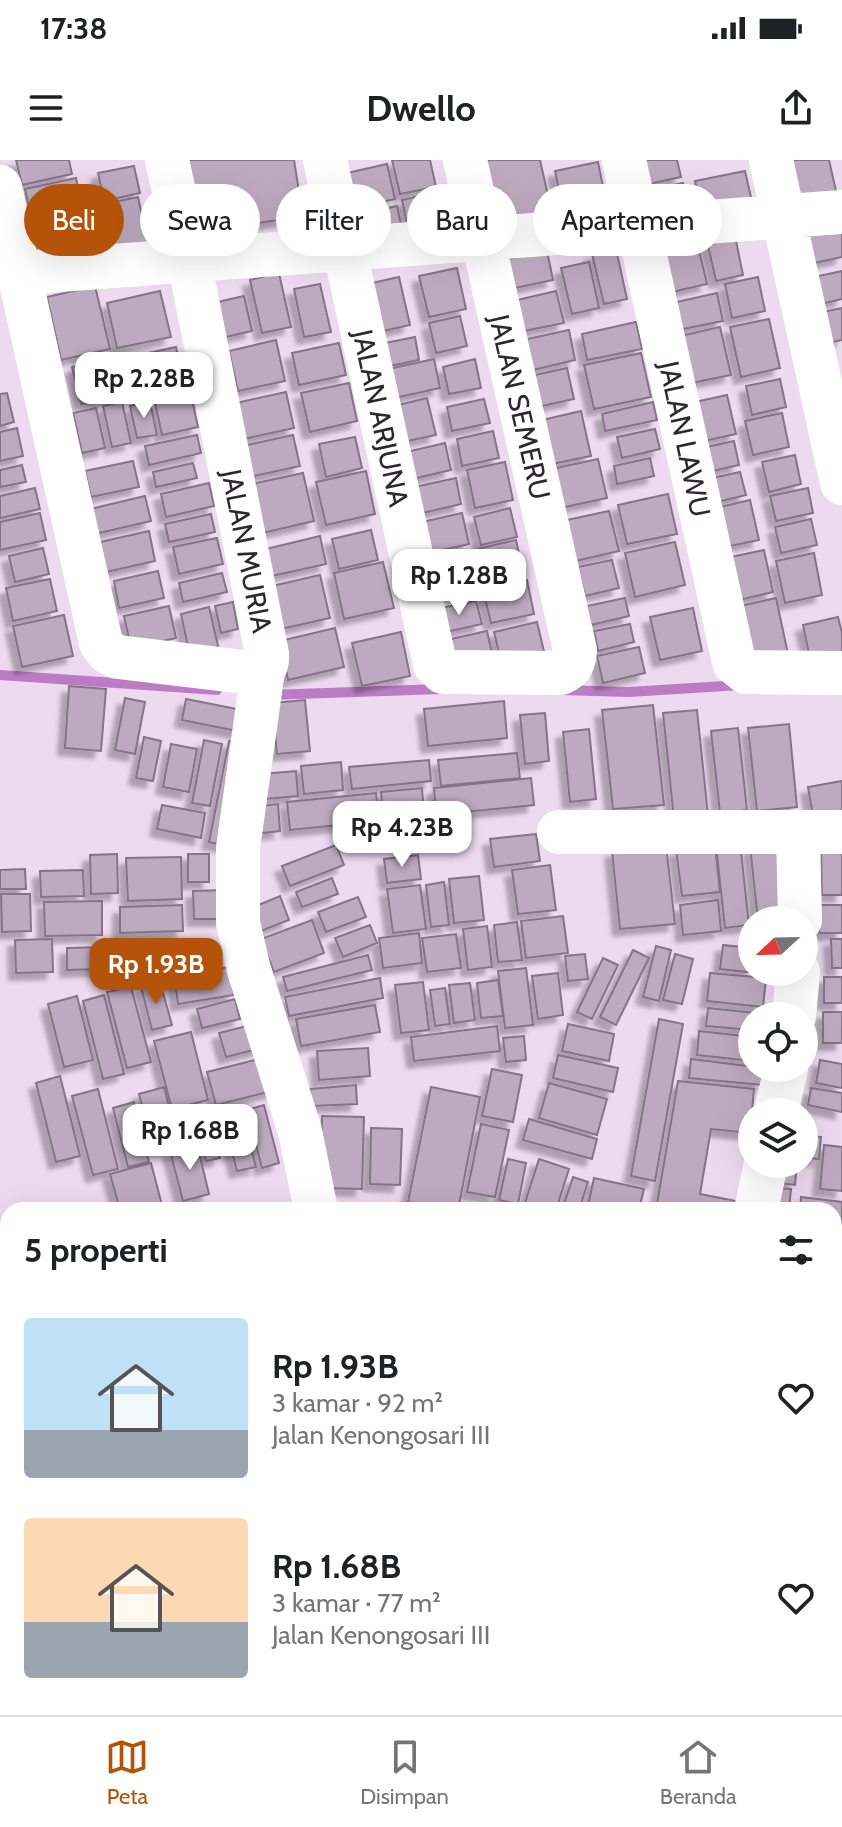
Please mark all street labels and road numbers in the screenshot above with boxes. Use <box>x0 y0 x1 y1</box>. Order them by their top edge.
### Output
street label: JALAN SEMERU <box>482 310 558 503</box>
street label: JALAN ARJUNA <box>345 325 417 510</box>
street label: JALAN LAWU <box>652 357 718 520</box>
street label: JALAN MURIA <box>214 465 280 636</box>

